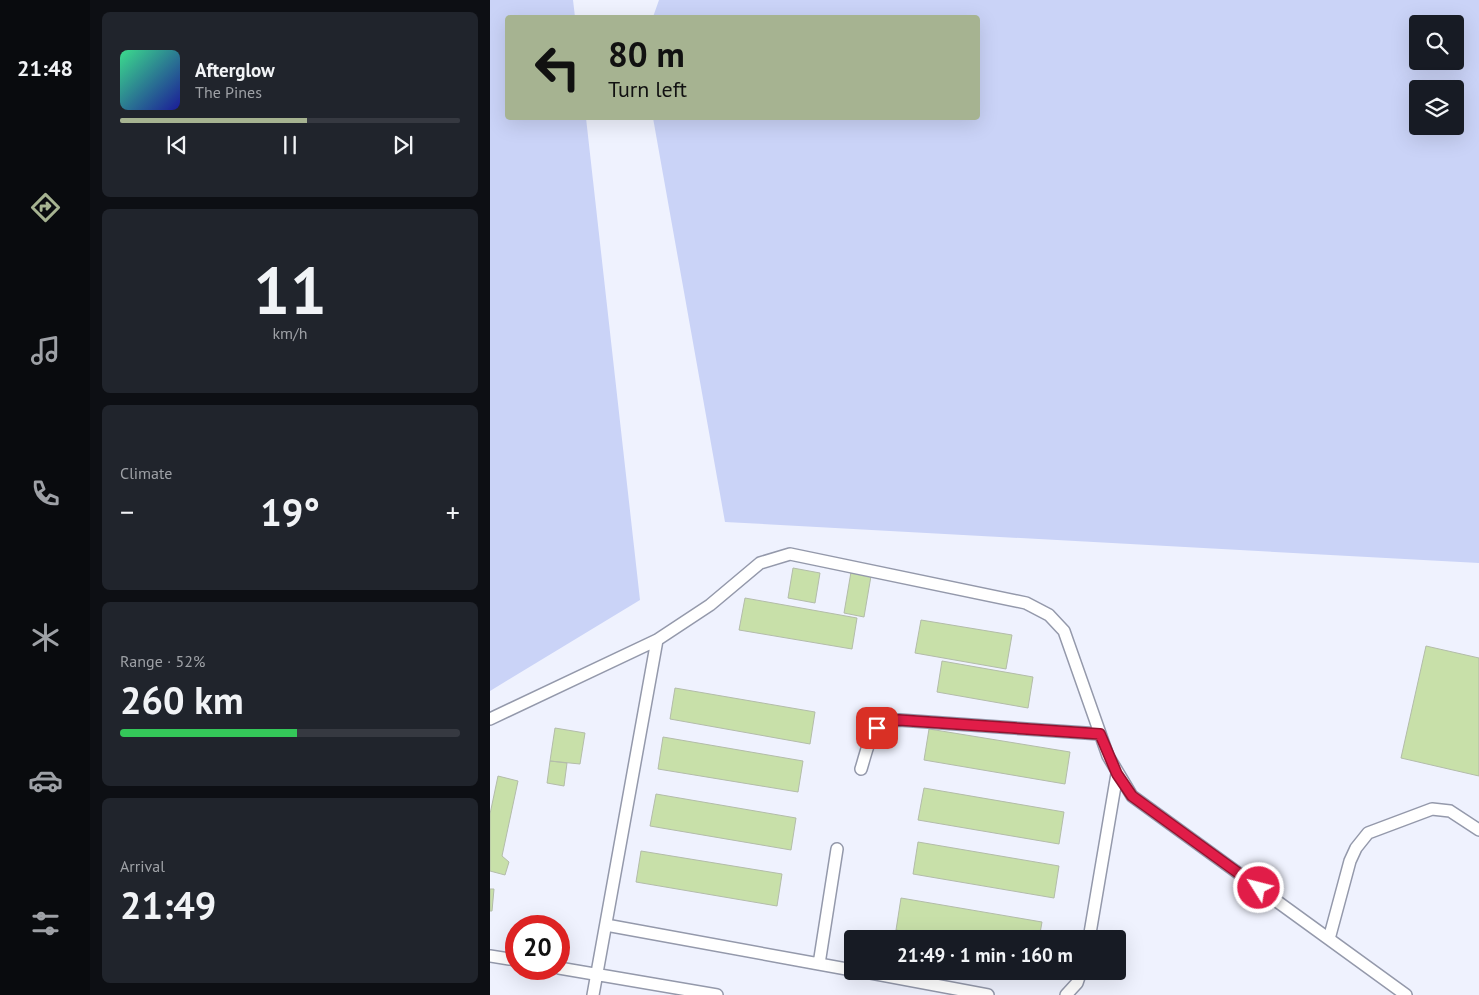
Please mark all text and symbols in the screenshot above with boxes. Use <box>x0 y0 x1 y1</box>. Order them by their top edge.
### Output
map controls <box>1409 15 1464 135</box>
button: search <box>1409 15 1464 70</box>
text: 80 m <box>608 31 685 77</box>
icon: left <box>525 35 590 100</box>
text: 21:48 <box>17 54 73 82</box>
text: Afterglow <box>195 58 275 82</box>
text: Turn left <box>608 75 687 103</box>
button: layers <box>1409 80 1464 135</box>
text: The Pines <box>195 82 262 102</box>
icon: previous <box>163 131 191 159</box>
icon: pause <box>276 131 304 159</box>
icon: next <box>389 131 417 159</box>
icon: directions <box>28 190 63 225</box>
text: 11 <box>253 248 327 332</box>
text: km/h <box>272 323 308 343</box>
icon: music <box>28 333 63 368</box>
text: Climate <box>120 463 172 483</box>
icon: phone <box>28 476 63 511</box>
text: 19° <box>260 487 320 536</box>
text: − <box>120 493 134 530</box>
text: + <box>446 493 460 530</box>
icon: climate <box>28 620 63 655</box>
text: Range · 52% <box>120 651 205 671</box>
text: 260 km <box>120 675 244 724</box>
pin <box>856 707 898 749</box>
icon: arrive <box>863 714 891 742</box>
icon: car <box>28 763 63 798</box>
text: Arrival <box>120 856 165 876</box>
position arrow <box>1232 861 1284 913</box>
text: 21:49 <box>120 880 216 929</box>
icon: filters <box>28 906 63 941</box>
speed limit sign: 20 <box>505 915 570 980</box>
text: 21:49 · 1 min · 160 m <box>897 943 1073 967</box>

